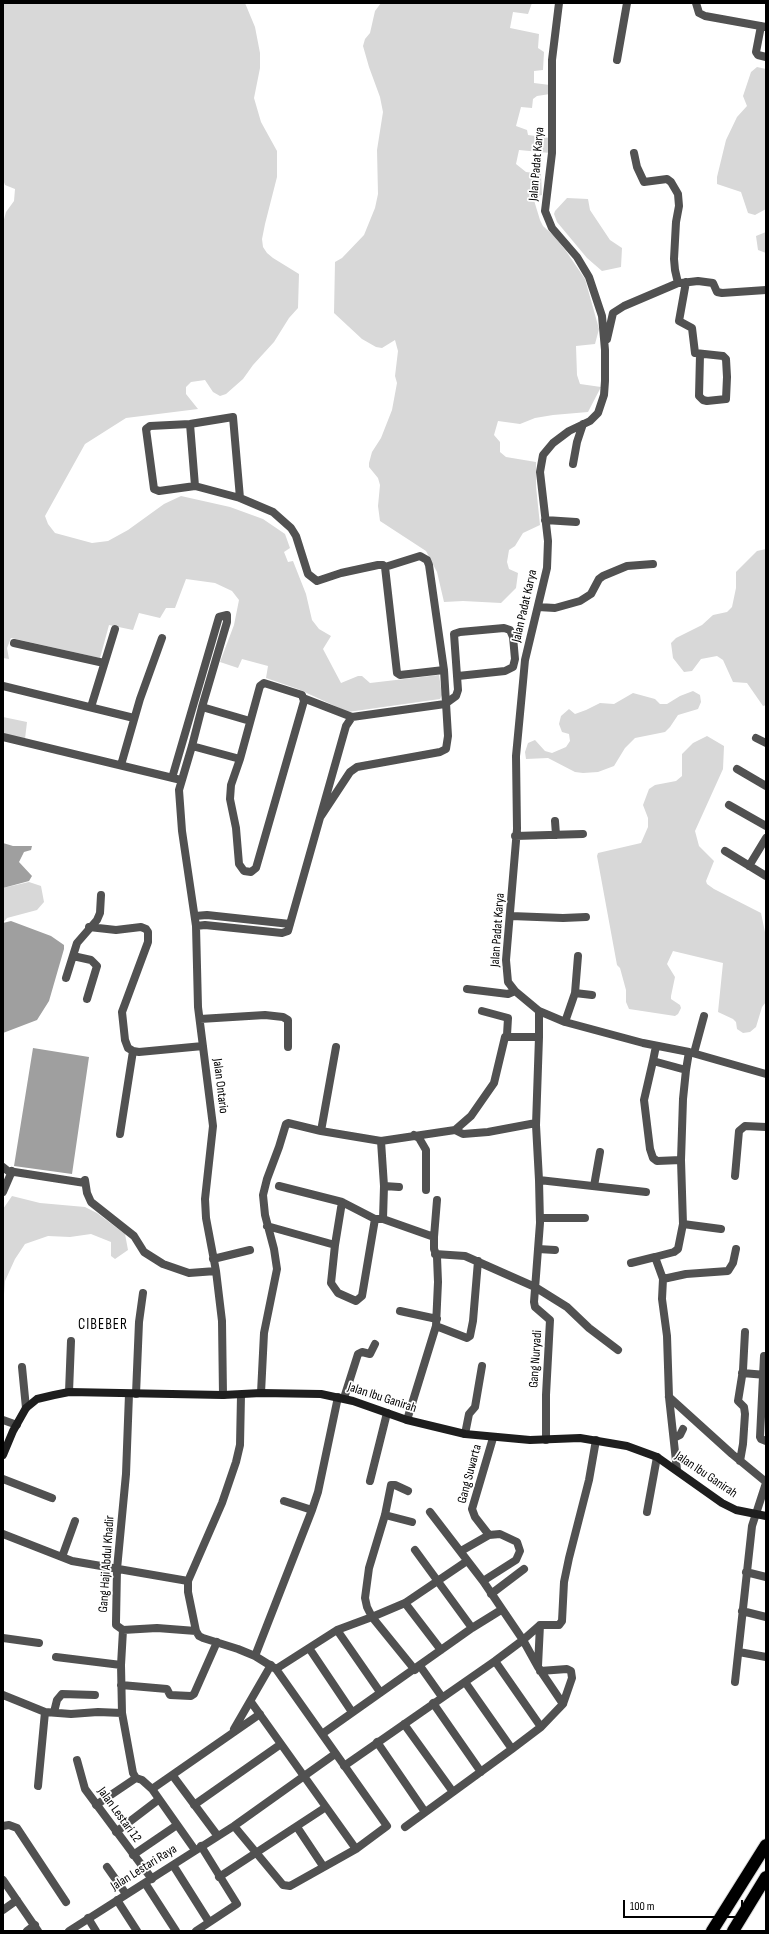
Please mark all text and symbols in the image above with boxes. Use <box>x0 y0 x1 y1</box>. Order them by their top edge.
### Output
street label: Jalan Padat Karya <box>526 126 548 202</box>
street label: Jalan Padat Karya <box>509 568 541 644</box>
street label: Jalan Padat Karya <box>488 893 508 967</box>
street label: Jalan Ontario <box>209 1058 231 1114</box>
district label: CIBEBER <box>78 1316 128 1334</box>
street label: Gang Nuryadi <box>526 1330 546 1388</box>
street label: Jalan Ibu Ganirah <box>345 1379 419 1417</box>
street label: Gang Suwarta <box>455 1443 485 1505</box>
street label: Jalan Ibu Ganirah <box>672 1448 740 1502</box>
street label: Gang Haji Abdul Khadir <box>96 1515 118 1613</box>
street label: Jalan Lestari 12 <box>94 1784 144 1846</box>
street label: Jalan Lestari Raya <box>108 1842 180 1894</box>
scale bar <box>625 1892 745 1918</box>
text: 100 m <box>630 1899 655 1914</box>

